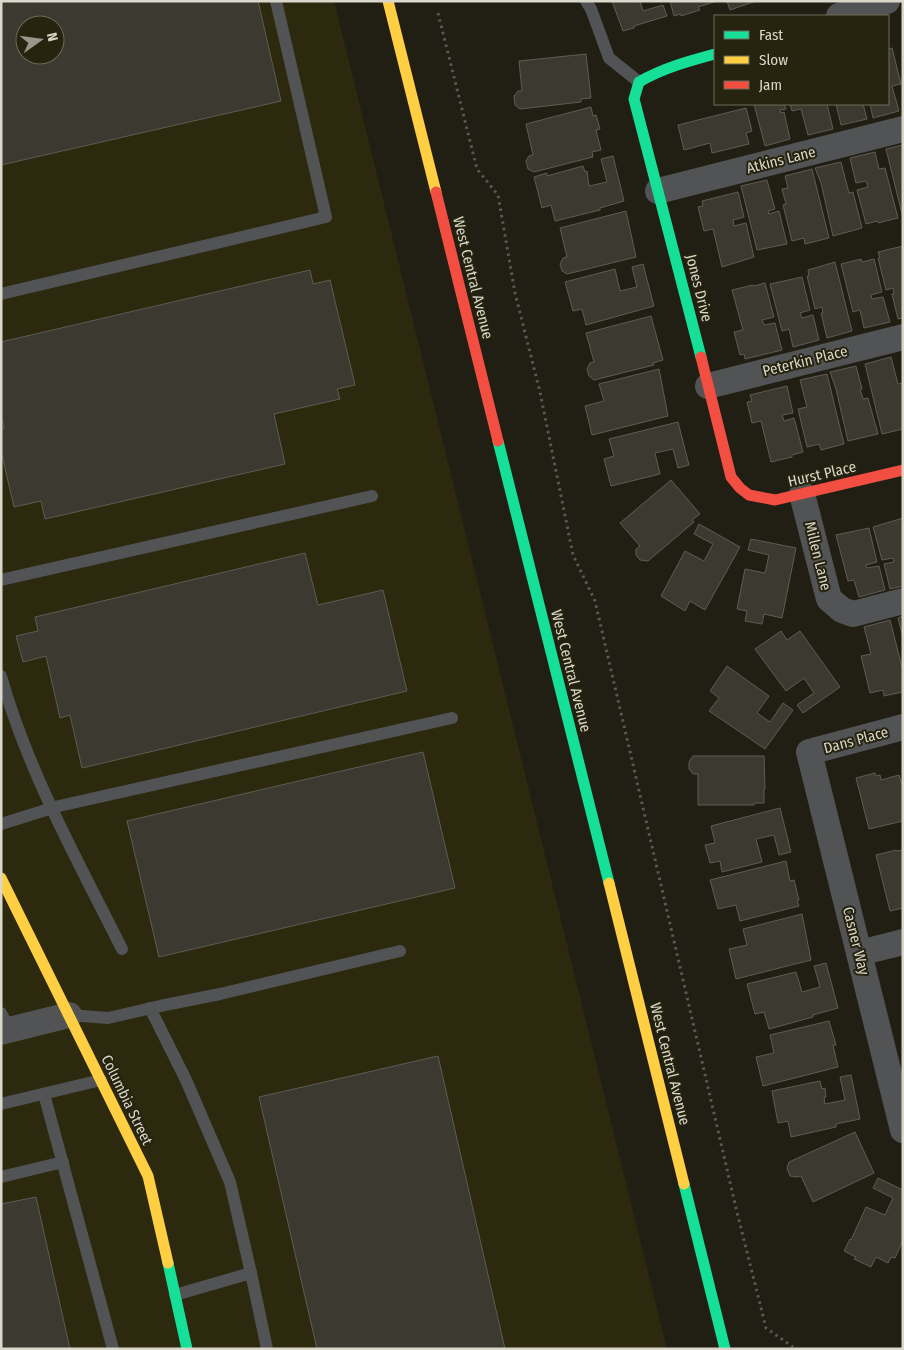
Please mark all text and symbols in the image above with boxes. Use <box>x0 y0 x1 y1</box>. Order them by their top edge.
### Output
north arrow <box>15 15 65 65</box>
legend <box>714 15 889 105</box>
text: Fast <box>759 26 783 44</box>
text: N <box>43 31 61 43</box>
text: Slow <box>759 51 788 69</box>
text: Jam <box>759 76 782 94</box>
street label: Atkins Lane <box>745 143 817 177</box>
street label: West Central Avenue <box>449 215 497 341</box>
street label: Jones Drive <box>682 252 716 324</box>
street label: Peterkin Place <box>761 342 849 380</box>
street label: Hurst Place <box>786 457 858 491</box>
street label: Millen Lane <box>801 520 835 592</box>
street label: West Central Avenue <box>547 608 595 734</box>
street label: Dans Place <box>822 723 890 757</box>
street label: Casner Way <box>839 905 873 977</box>
street label: West Central Avenue <box>646 1001 694 1127</box>
street label: Columbia Street <box>97 1052 157 1148</box>

